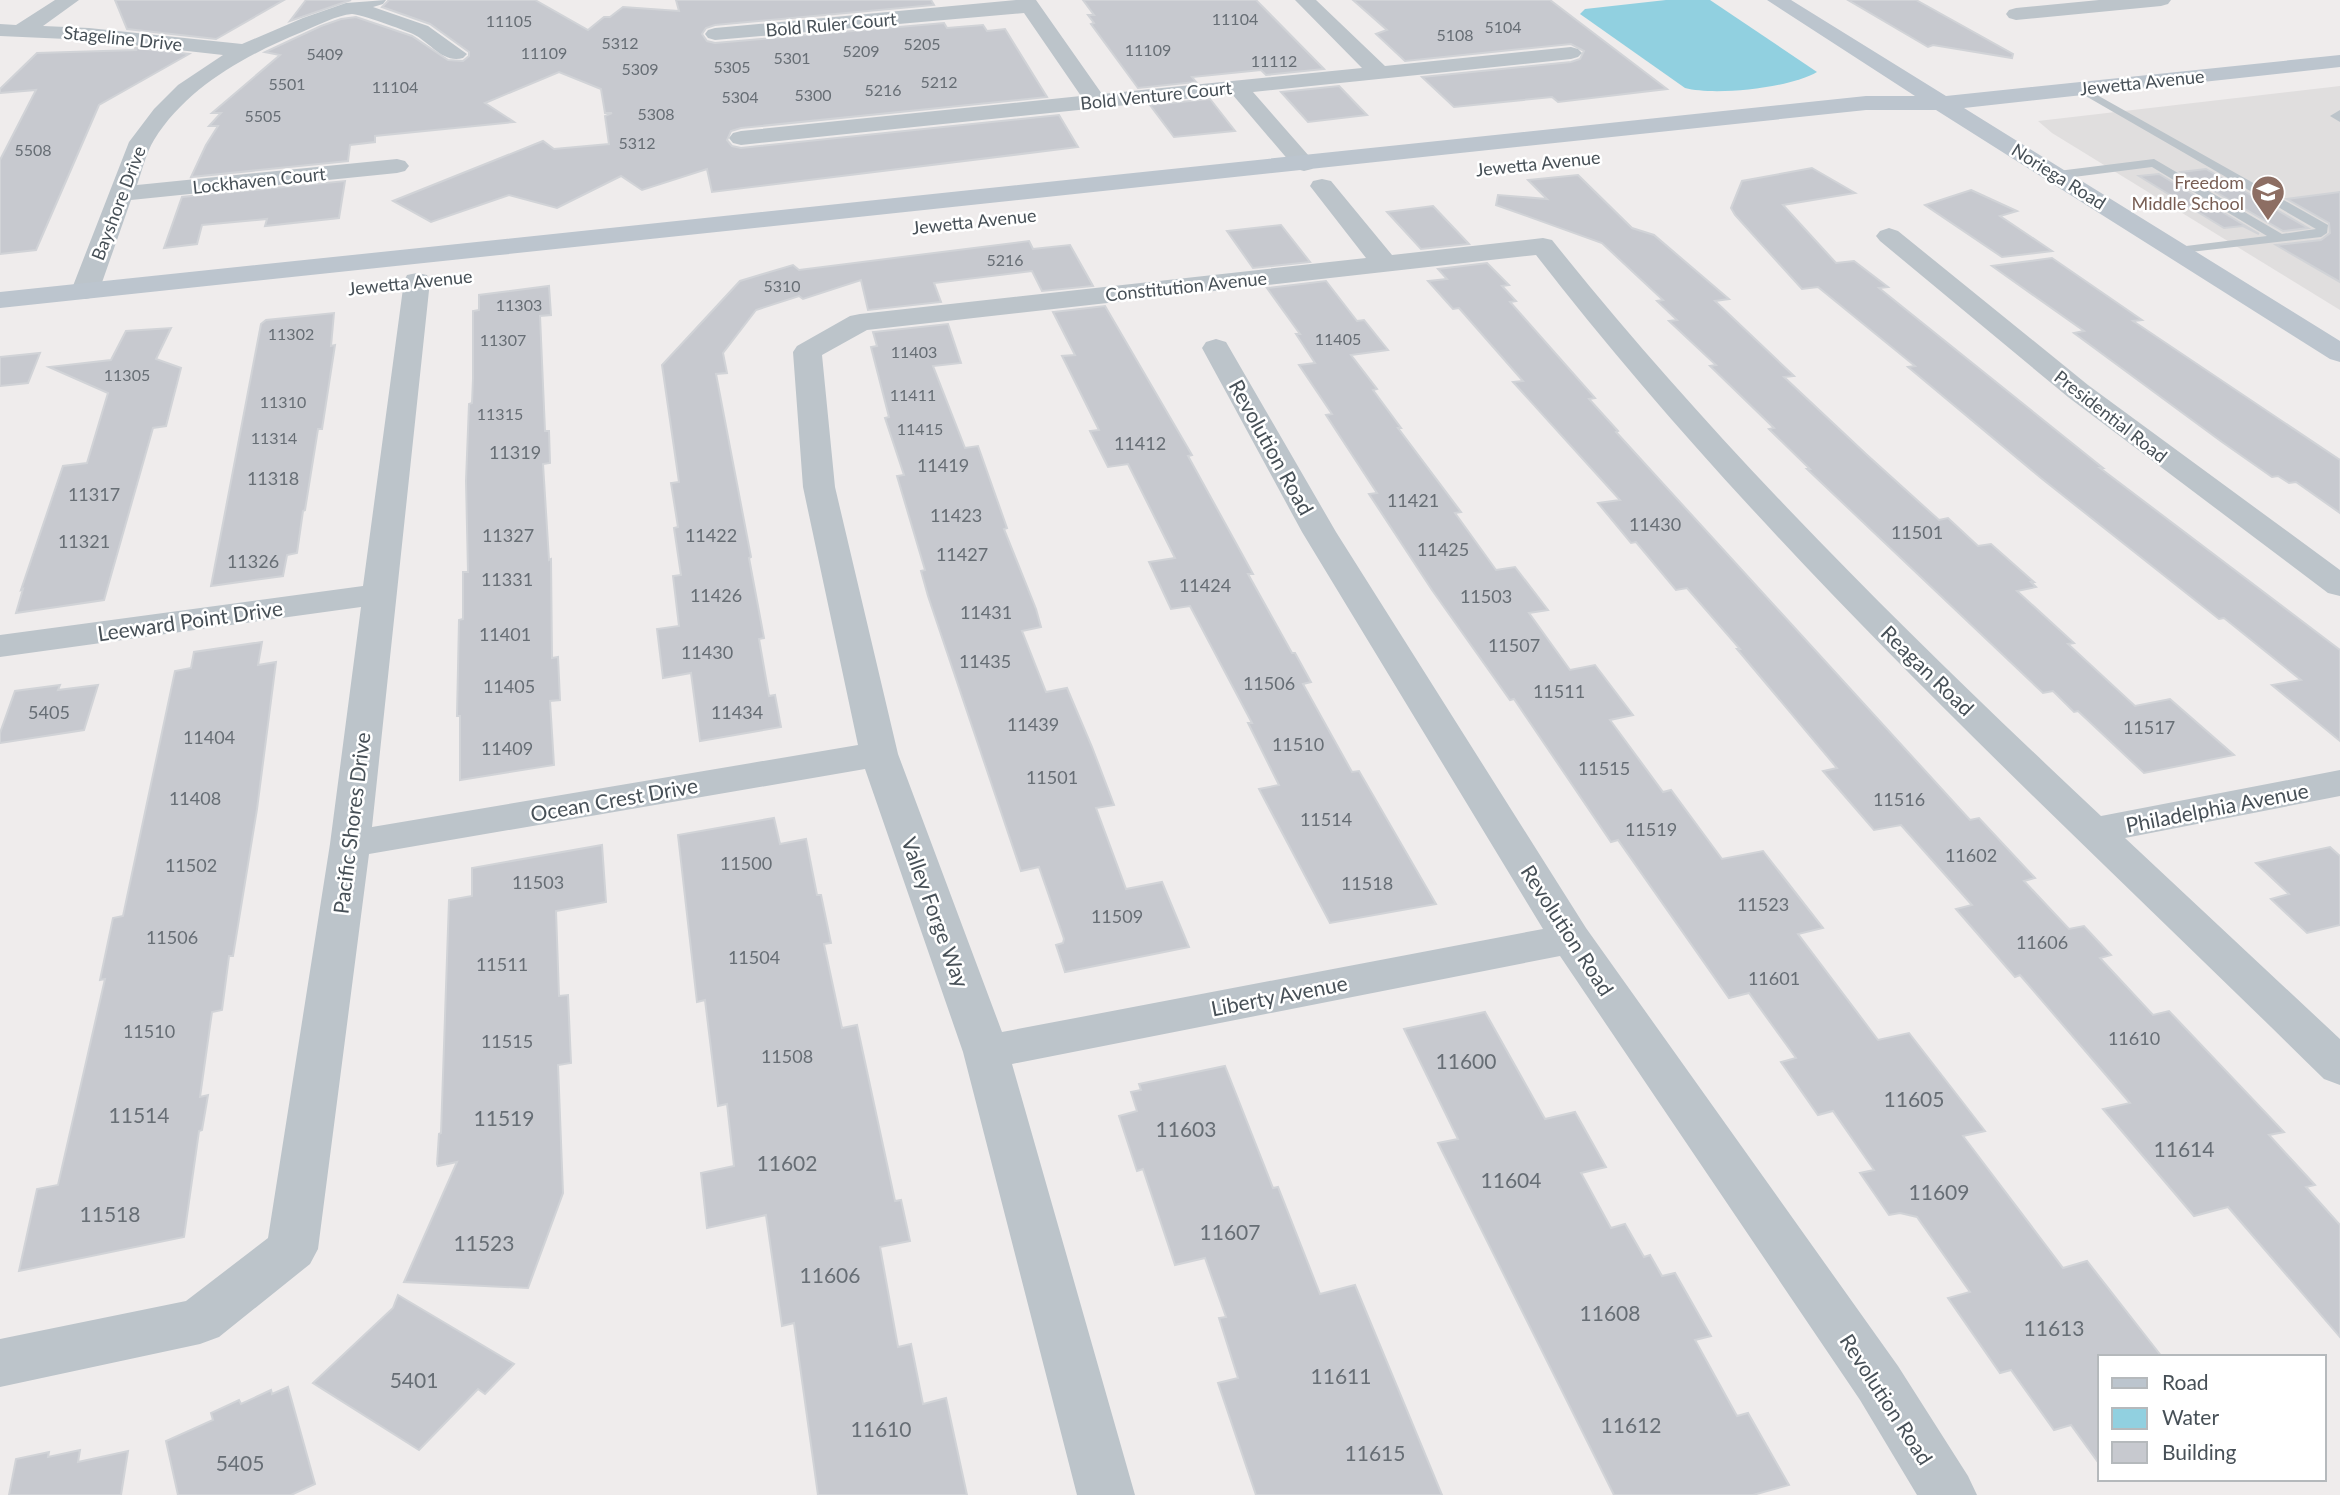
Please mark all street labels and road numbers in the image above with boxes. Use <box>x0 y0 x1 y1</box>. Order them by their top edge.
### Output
street label: Bold Ruler Court <box>765 7 898 41</box>
street label: Stageline Drive <box>63 21 183 55</box>
street label: Jewetta Avenue <box>2079 65 2205 99</box>
street label: Bold Venture Court <box>1079 76 1233 114</box>
street label: Noriega Road <box>2008 138 2110 214</box>
street label: Bayshore Drive <box>86 143 150 263</box>
street label: Jewetta Avenue <box>1475 146 1601 180</box>
street label: Lockhaven Court <box>191 162 327 198</box>
street label: Jewetta Avenue <box>911 204 1037 238</box>
street label: Jewetta Avenue <box>347 265 473 299</box>
street label: Constitution Avenue <box>1104 267 1268 305</box>
street label: Presidential Road <box>2050 365 2172 467</box>
street label: Revolution Road <box>1224 375 1320 519</box>
street label: Leeward Point Drive <box>96 595 284 645</box>
street label: Reagan Road <box>1877 620 1979 720</box>
street label: Pacific Shores Drive <box>327 731 375 915</box>
street label: Ocean Crest Drive <box>528 772 700 826</box>
street label: Philadelphia Avenue <box>2123 777 2311 837</box>
street label: Valley Forge Way <box>897 833 975 991</box>
street label: Revolution Road <box>1516 860 1620 1000</box>
street label: Liberty Avenue <box>1209 970 1349 1020</box>
street label: Revolution Road <box>1835 1329 1939 1469</box>

